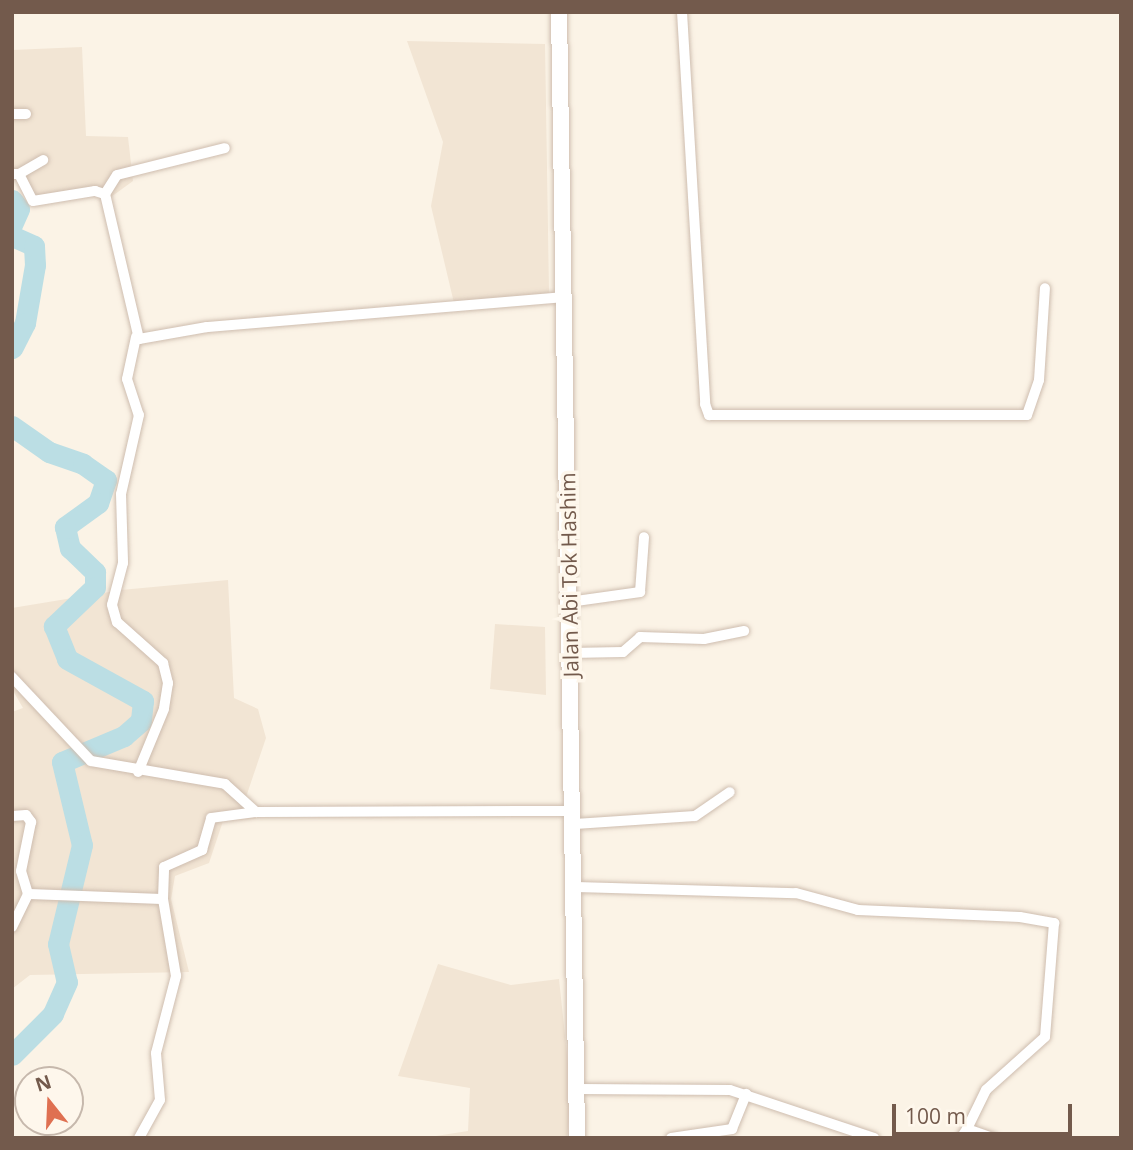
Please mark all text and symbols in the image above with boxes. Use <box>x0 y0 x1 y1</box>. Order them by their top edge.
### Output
street label: Jalan Abi Tok Hashim <box>555 472 583 678</box>
north arrow <box>14 1066 84 1136</box>
text: N <box>32 1068 54 1098</box>
scale bar <box>895 1090 1075 1134</box>
text: 100 m <box>905 1102 966 1130</box>

